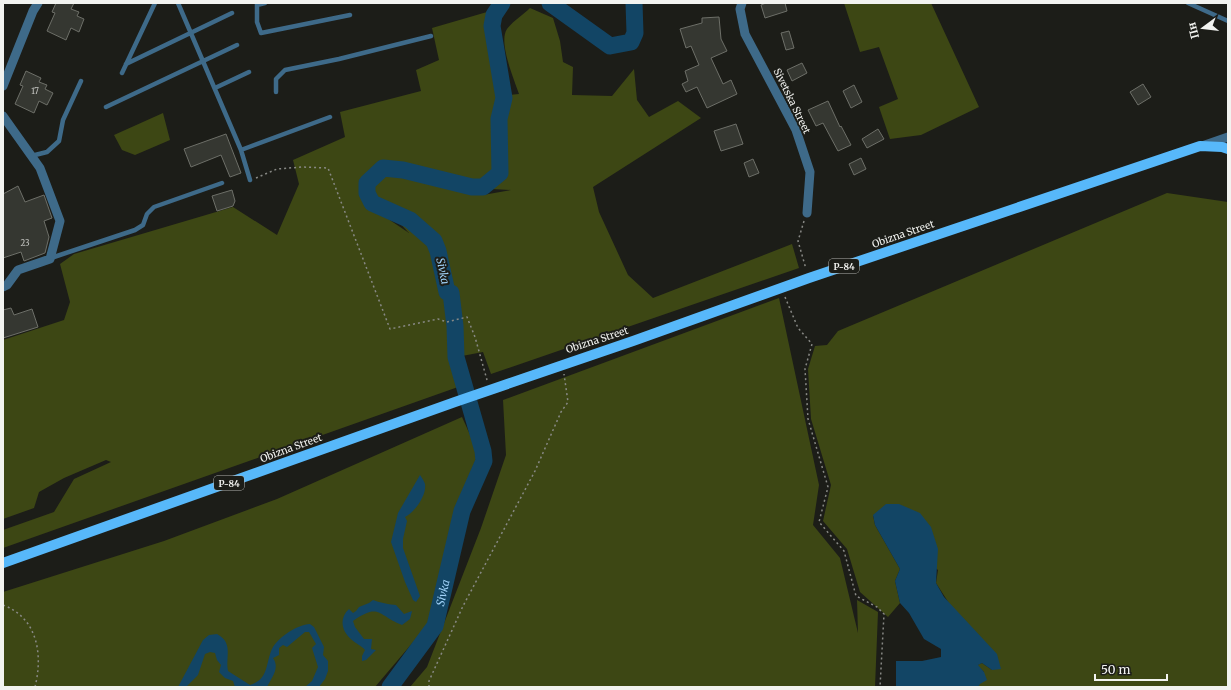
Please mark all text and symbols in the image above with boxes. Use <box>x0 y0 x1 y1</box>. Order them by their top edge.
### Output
north arrow <box>1183 8 1223 48</box>
text: Пн <box>1184 21 1202 40</box>
street label: Sivetska Street <box>771 66 813 136</box>
house number: 17 <box>31 86 39 96</box>
street label: Obizna Street <box>870 217 936 251</box>
house number: 23 <box>20 238 30 248</box>
water label: Sivka <box>433 256 453 286</box>
road number: Р-84 <box>829 259 859 273</box>
street label: Obizna Street <box>564 324 630 356</box>
street label: Obizna Street <box>258 431 324 465</box>
road number: Р-84 <box>214 476 244 490</box>
water label: Sivka <box>433 578 453 607</box>
scale bar <box>1095 656 1167 682</box>
text: 50 m <box>1101 662 1130 677</box>

